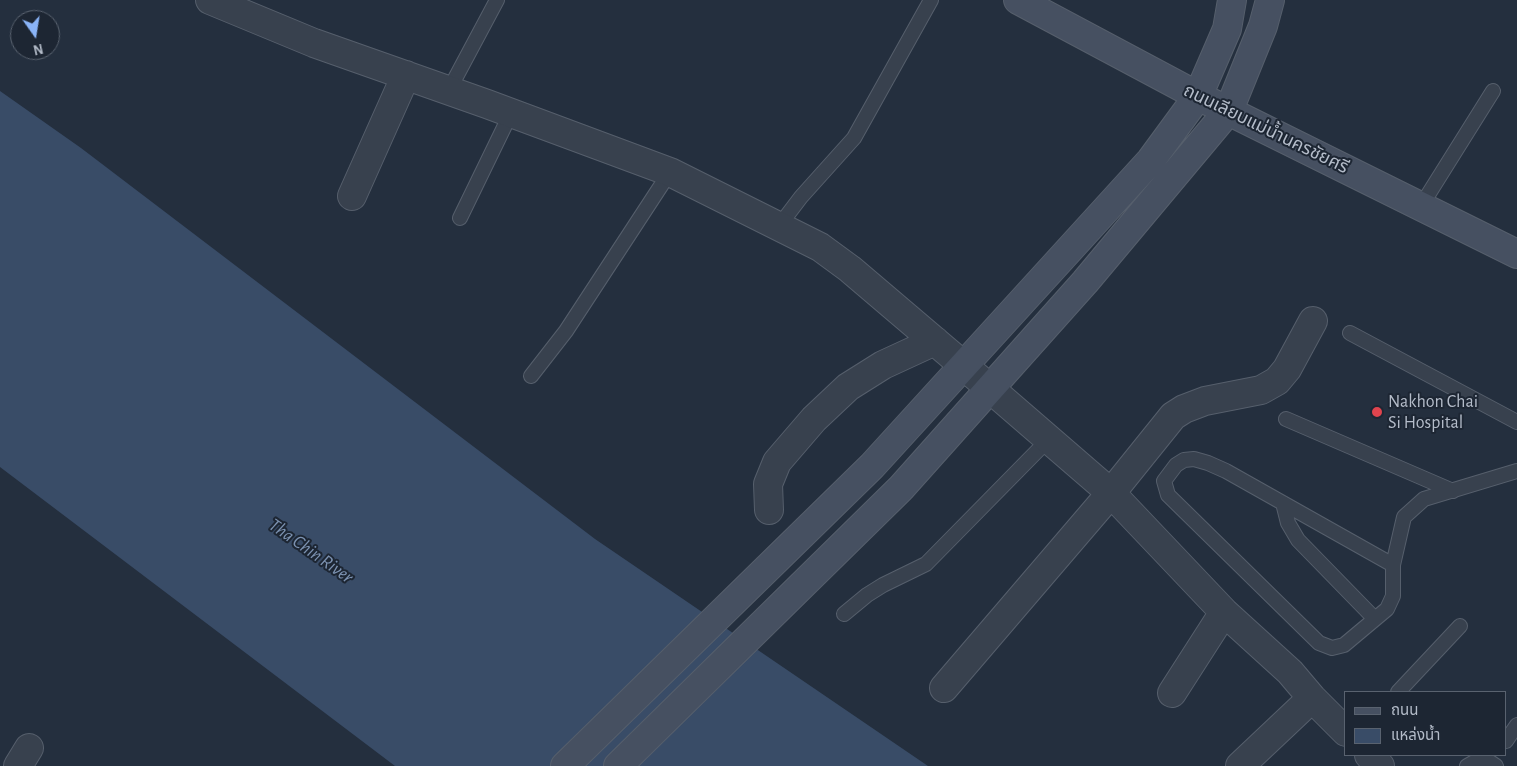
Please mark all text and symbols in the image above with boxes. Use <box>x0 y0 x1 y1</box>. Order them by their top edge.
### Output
north arrow <box>10 10 60 60</box>
text: N <box>32 41 44 57</box>
street label: ถนนเลียบแม่น้ำนครชัยศรี <box>1180 80 1352 178</box>
place label: Nakhon Chai Si Hospital <box>1388 391 1478 434</box>
marker: Nakhon Chai Si Hospital <box>1370 405 1384 419</box>
water label: Tha Chin River <box>264 514 358 588</box>
legend <box>1344 691 1507 756</box>
text: ถนน <box>1391 703 1418 718</box>
text: แหล่งน้ำ <box>1391 728 1440 743</box>

